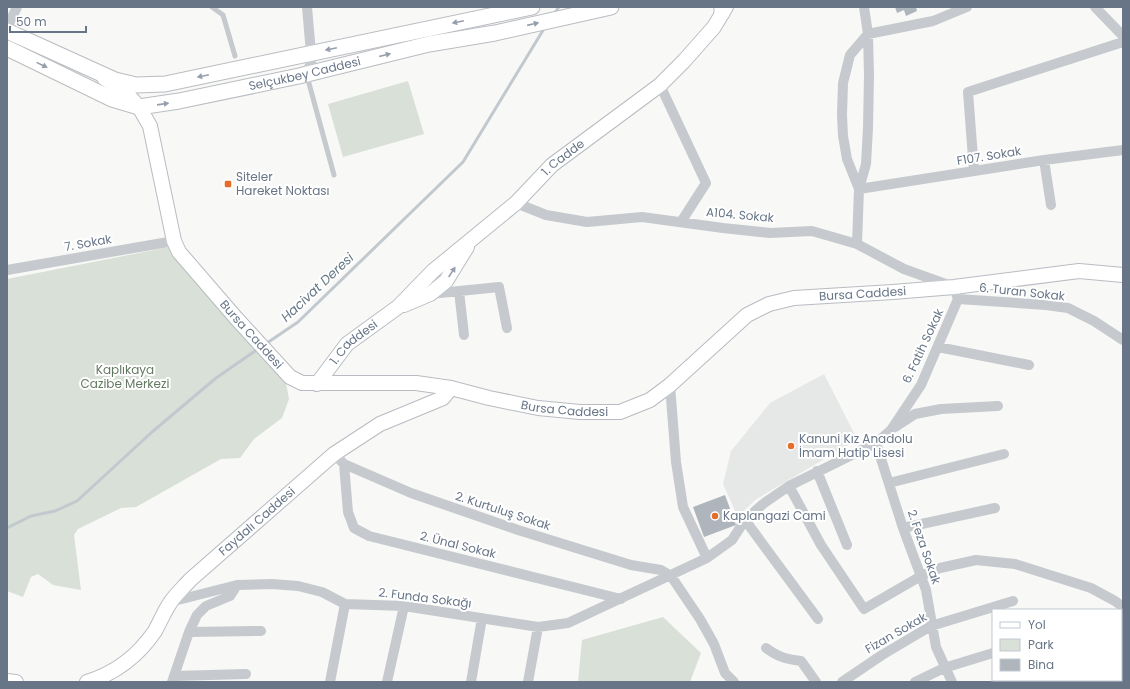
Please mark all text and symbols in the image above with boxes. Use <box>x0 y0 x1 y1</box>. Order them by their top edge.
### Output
scale bar <box>10 8 86 34</box>
text: 50 m <box>16 13 47 30</box>
one-way arrow <box>452 20 464 26</box>
one-way arrow <box>527 21 539 27</box>
one-way arrow <box>324 47 337 53</box>
one-way arrow <box>379 51 392 57</box>
street label: Selçukbey Caddesi <box>247 52 362 94</box>
one-way arrow <box>36 62 48 68</box>
one-way arrow <box>197 74 210 80</box>
one-way arrow <box>157 101 169 107</box>
street label: 1. Cadde <box>537 135 588 179</box>
street label: F107. Sokak <box>956 142 1023 169</box>
place label: Siteler Hareket Noktası <box>236 168 330 199</box>
marker: Siteler Hareket Noktası <box>223 179 233 189</box>
street label: A104. Sokak <box>705 203 775 226</box>
street label: 7. Sokak <box>63 230 114 255</box>
water label: Hacivat Deresi <box>277 248 359 326</box>
one-way arrow <box>449 266 456 277</box>
street label: 6. Turan Sokak <box>978 279 1067 305</box>
street label: Bursa Caddesi <box>818 282 907 304</box>
street label: Bursa Caddesi <box>216 296 287 372</box>
street label: 6. Fatih Sokak <box>898 305 948 386</box>
street label: 1. Caddesi <box>325 316 381 368</box>
park label: Kaplıkaya Cazibe Merkezi <box>81 361 169 392</box>
street label: Bursa Caddesi <box>520 396 608 420</box>
place label: Kanuni Kız Anadolu İmam Hatip Lisesi <box>799 430 913 461</box>
marker: Kanuni Kız Anadolu İmam Hatip Lisesi <box>786 441 796 451</box>
street label: Faydalı Caddesi <box>215 483 299 559</box>
street label: 2. Kurtuluş Sokak <box>453 487 554 534</box>
place label: Kaplangazi Cami <box>723 507 826 524</box>
street label: 2. Feza Sokak <box>904 507 945 587</box>
marker: Kaplangazi Cami <box>710 511 720 521</box>
street label: 2. Ünal Sokak <box>418 527 499 562</box>
street label: 2. Funda Sokağı <box>378 583 473 612</box>
street label: Fizan Sokak <box>862 608 930 657</box>
legend <box>992 609 1122 681</box>
text: Yol <box>1028 616 1046 633</box>
text: Park <box>1028 636 1055 653</box>
text: Bina <box>1028 656 1054 673</box>

